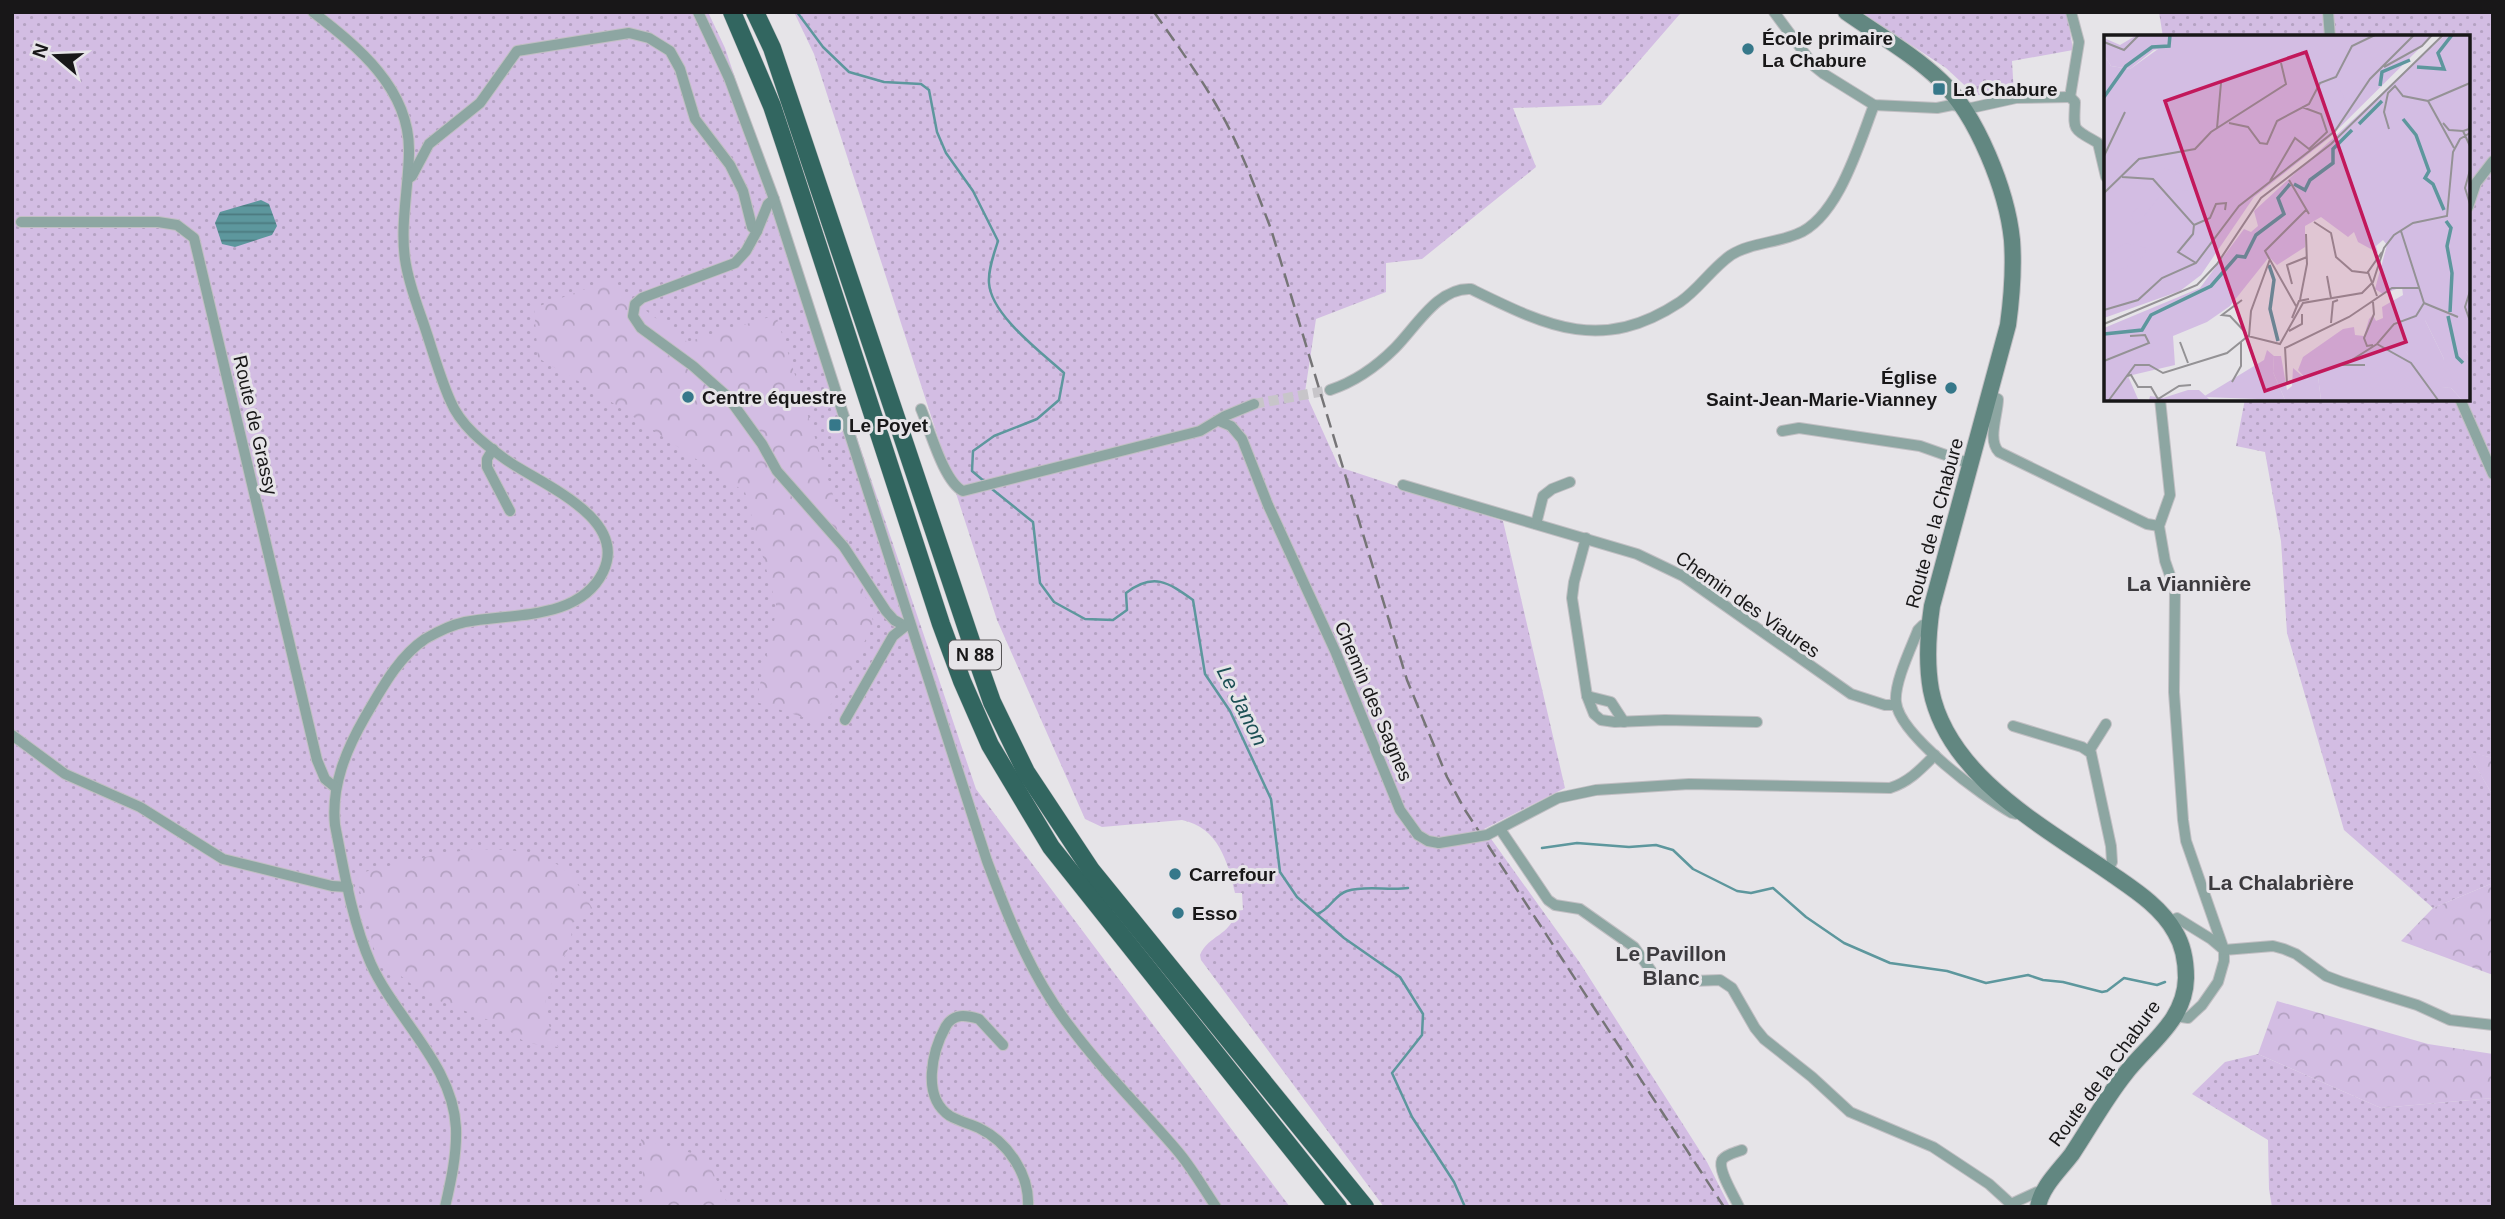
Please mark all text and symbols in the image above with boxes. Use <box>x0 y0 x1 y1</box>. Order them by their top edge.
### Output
north arrow <box>21 21 91 91</box>
place label: École primaire La Chabure <box>1762 28 1893 71</box>
inset map <box>2104 35 2470 401</box>
text: N <box>28 41 53 61</box>
marker: École primaire La Chabure <box>1740 41 1756 57</box>
place label: La Chabure <box>1953 79 2058 100</box>
marker: La Chabure <box>1931 81 1947 97</box>
street label: Route de Grassy <box>229 353 282 497</box>
place label: Église Saint-Jean-Marie-Vianney <box>1706 367 1937 410</box>
marker: Église Saint-Jean-Marie-Vianney <box>1943 380 1959 396</box>
place label: Centre équestre <box>702 387 847 408</box>
marker: Centre équestre <box>680 389 696 405</box>
place label: Le Poyet <box>849 415 929 436</box>
marker: Le Poyet <box>827 417 843 433</box>
street label: Route de la Chabure <box>1902 436 1967 611</box>
street label: Chemin des Viaures <box>1672 547 1824 662</box>
district label: La Viannière <box>2127 572 2251 595</box>
street label: Chemin des Sagnes <box>1330 618 1417 784</box>
road number: N 88 <box>949 640 1001 670</box>
water label: Le Janon <box>1213 662 1272 749</box>
place label: Carrefour <box>1189 864 1276 885</box>
marker: Carrefour <box>1167 866 1183 882</box>
district label: La Chalabrière <box>2208 871 2354 894</box>
place label: Esso <box>1192 903 1237 924</box>
marker: Esso <box>1170 905 1186 921</box>
district label: Le Pavillon Blanc <box>1616 942 1726 989</box>
street label: Route de la Chabure <box>2044 996 2164 1150</box>

